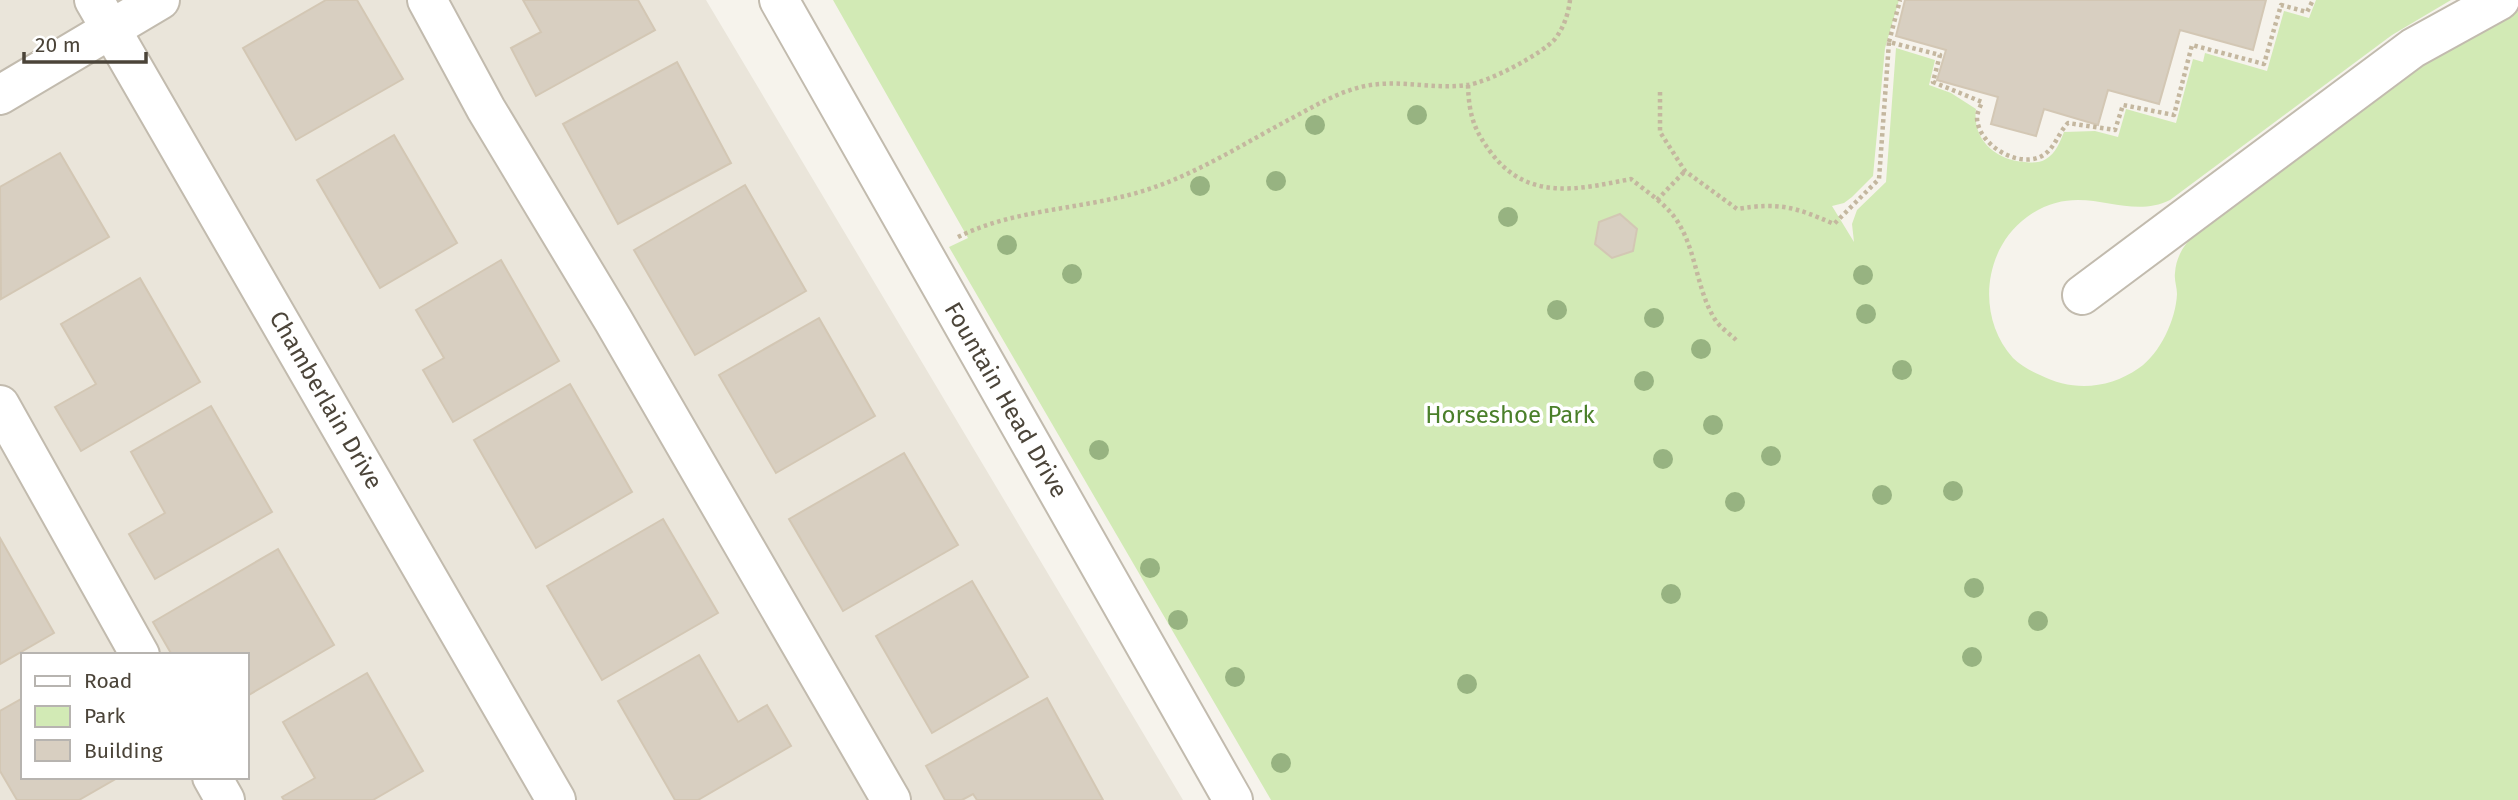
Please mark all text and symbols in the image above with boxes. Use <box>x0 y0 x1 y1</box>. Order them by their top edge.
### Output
scale bar <box>24 21 147 65</box>
text: 20 m <box>35 32 81 58</box>
street label: Fountain Head Drive <box>939 297 1073 503</box>
street label: Chamberlain Drive <box>264 306 388 494</box>
park label: Horseshoe Park <box>1425 401 1595 429</box>
legend <box>21 653 248 779</box>
text: Road <box>84 668 132 694</box>
text: Park <box>84 703 126 729</box>
text: Building <box>84 738 163 764</box>

